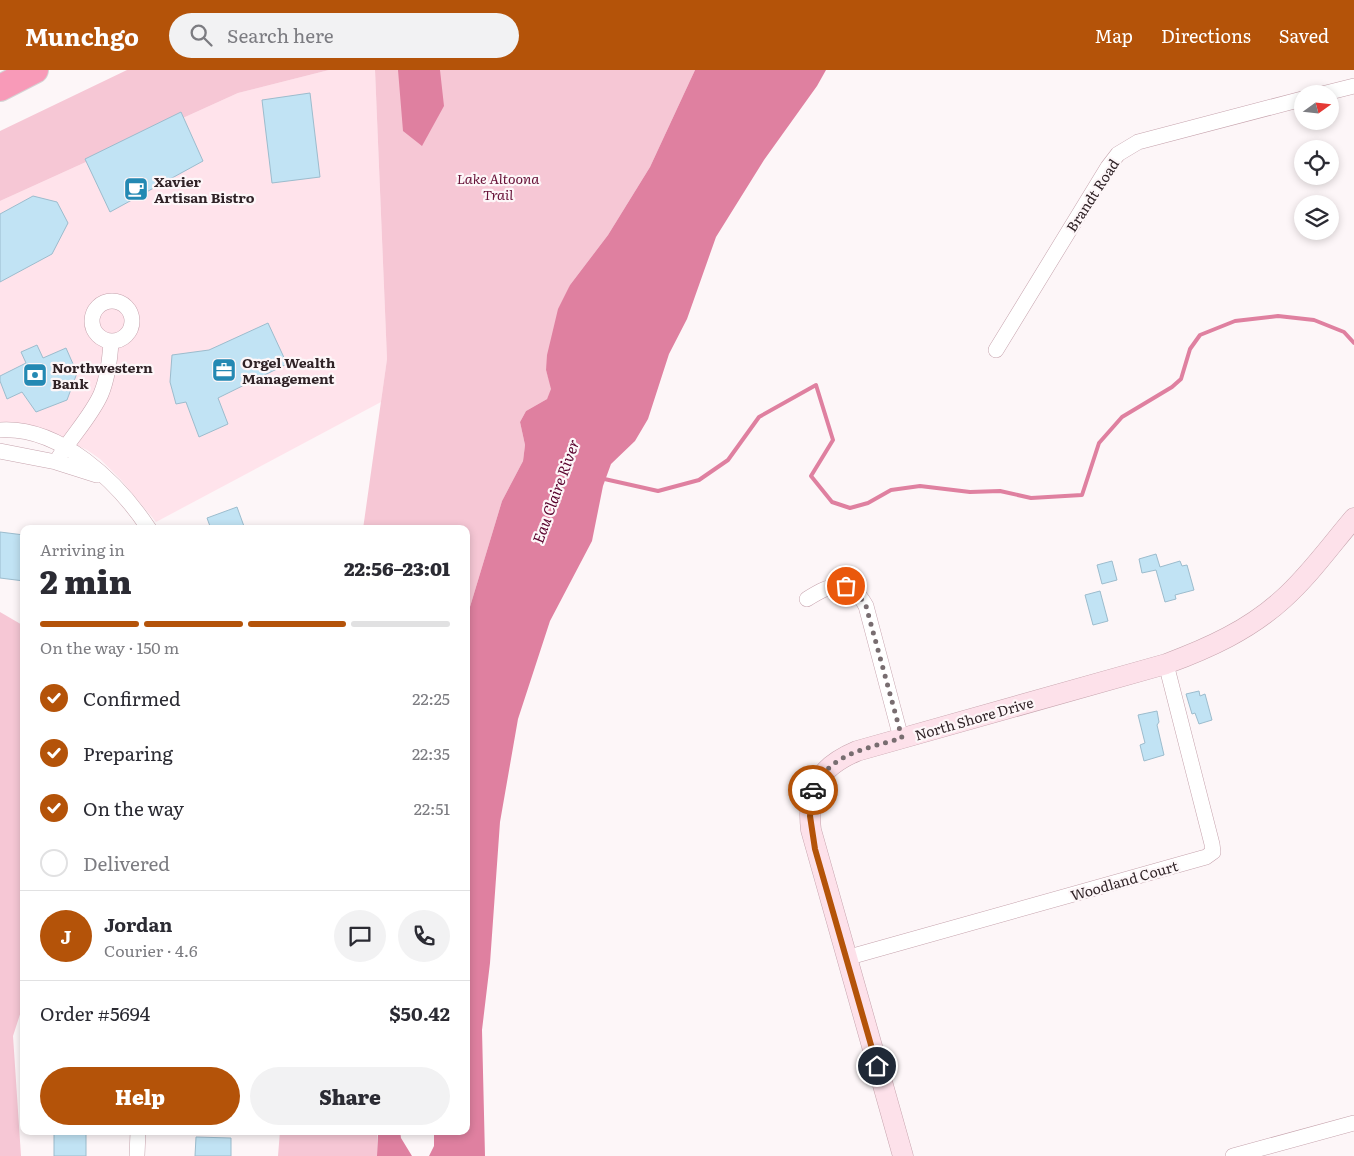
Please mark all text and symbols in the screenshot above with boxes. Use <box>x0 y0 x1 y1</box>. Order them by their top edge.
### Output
search box <box>169 13 519 58</box>
text: Munchgo <box>25 18 139 53</box>
icon: search <box>187 21 215 49</box>
text: Search here <box>227 21 334 49</box>
text: Map <box>1095 22 1133 49</box>
text: Directions <box>1161 22 1251 49</box>
text: Saved <box>1279 22 1329 49</box>
north arrow <box>1294 85 1339 130</box>
map controls <box>1294 85 1339 240</box>
button: locate <box>1294 140 1339 185</box>
street label: Brandt Road <box>1061 154 1123 235</box>
park label: Lake Altoona Trail <box>457 168 539 204</box>
place label: Xavier Artisan Bistro <box>154 171 255 207</box>
cafe icon: Xavier Artisan Bistro <box>123 176 149 202</box>
button: layers <box>1294 195 1339 240</box>
place label: Orgel Wealth Management <box>242 352 336 388</box>
place label: Northwestern Bank <box>52 357 153 393</box>
office icon: Orgel Wealth Management <box>211 357 237 383</box>
bank icon: Northwestern Bank <box>22 362 48 388</box>
water label: Eau Claire River <box>526 436 584 546</box>
text: Arriving in <box>40 537 125 561</box>
text: 22:56–23:01 <box>344 554 450 582</box>
text: 2 min <box>40 556 132 604</box>
pin <box>825 565 867 607</box>
icon: bag <box>832 572 860 600</box>
text: On the way · 150 m <box>40 635 179 659</box>
icon: check <box>40 684 68 712</box>
text: Confirmed <box>83 684 181 712</box>
text: 22:25 <box>412 686 450 710</box>
street label: North Shore Drive <box>912 692 1036 744</box>
icon: check <box>40 739 68 767</box>
text: Preparing <box>83 739 173 767</box>
text: 22:35 <box>412 741 450 765</box>
courier <box>788 765 838 815</box>
icon: car <box>799 776 827 804</box>
icon: check <box>40 794 68 822</box>
text: On the way <box>83 794 184 822</box>
text: 22:51 <box>414 796 450 820</box>
text: Delivered <box>83 849 170 877</box>
street label: Woodland Court <box>1068 855 1180 905</box>
text: Jordan <box>104 910 173 938</box>
button: chat <box>334 910 386 962</box>
button: phone <box>398 910 450 962</box>
text: J <box>61 922 71 950</box>
text: Courier · 4.6 <box>104 938 198 962</box>
text: Order #5694 <box>40 999 150 1027</box>
text: $50.42 <box>389 999 450 1027</box>
pin <box>856 1045 898 1087</box>
icon: home <box>863 1052 891 1080</box>
button: Help <box>40 1067 240 1125</box>
button: Share <box>250 1067 450 1125</box>

